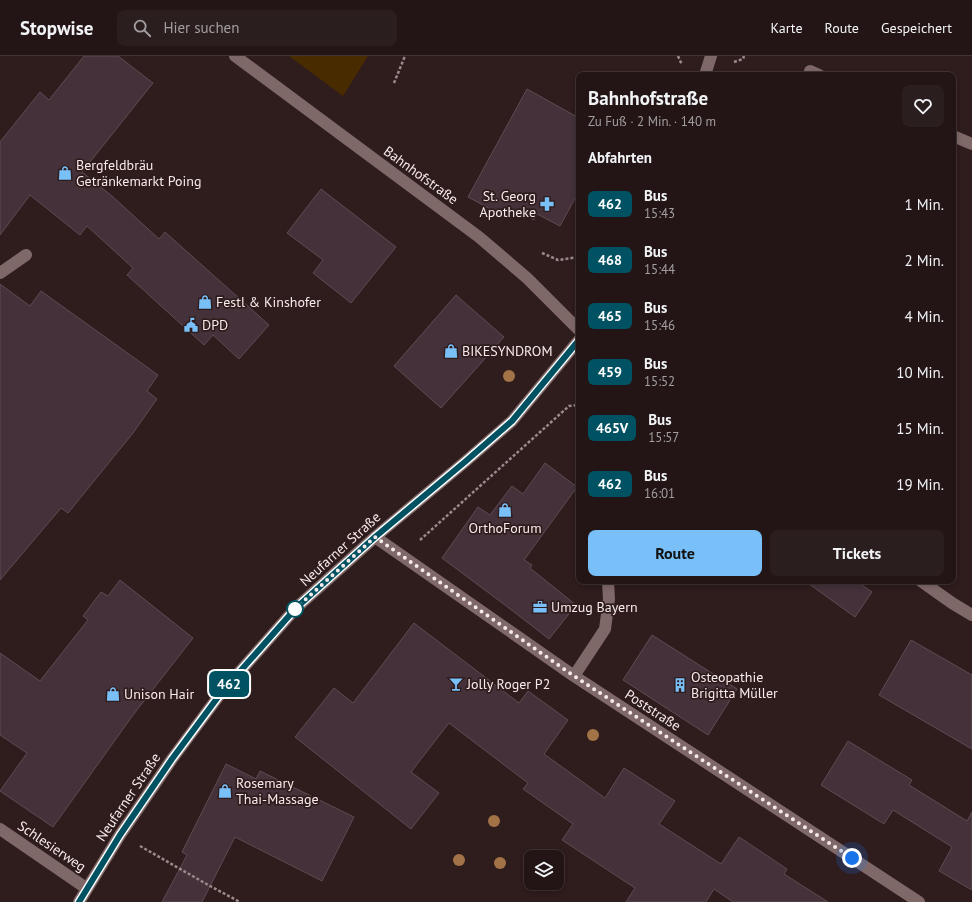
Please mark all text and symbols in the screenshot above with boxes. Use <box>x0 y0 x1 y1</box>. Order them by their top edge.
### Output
search box <box>117 10 397 46</box>
text: Stopwise <box>20 16 93 40</box>
icon: search <box>131 17 153 39</box>
text: Hier suchen <box>163 18 239 37</box>
text: Karte <box>771 19 803 37</box>
text: Route <box>825 19 859 37</box>
text: Gespeichert <box>881 19 952 37</box>
button: heart <box>902 85 944 127</box>
text: Bahnhofstraße <box>588 86 708 110</box>
text: Zu Fuß · 2 Min. · 140 m <box>588 113 716 130</box>
street label: Bahnhofstraße <box>380 142 462 208</box>
text: Abfahrten <box>588 148 652 167</box>
place label: Bergfeldbräu Getränkemarkt Poing <box>76 156 201 190</box>
shop icon: Bergfeldbräu Getränkemarkt Poing <box>57 165 73 181</box>
text: Bus <box>644 186 667 205</box>
place label: St. Georg Apotheke <box>480 187 536 221</box>
text: 462 <box>598 195 622 213</box>
text: 1 Min. <box>905 195 944 214</box>
pharmacy icon: St. Georg Apotheke <box>539 196 555 212</box>
text: 15:43 <box>644 205 675 222</box>
text: Bus <box>644 242 667 261</box>
text: 468 <box>598 251 622 269</box>
text: 2 Min. <box>905 251 944 270</box>
text: 15:44 <box>644 261 675 278</box>
place label: Festl & Kinshofer <box>216 293 321 311</box>
shop icon: Festl & Kinshofer <box>197 294 213 310</box>
text: Bus <box>644 298 667 317</box>
text: 465 <box>598 307 622 325</box>
text: 4 Min. <box>905 307 944 326</box>
place label: DPD <box>202 316 228 334</box>
public building icon: DPD <box>183 317 199 333</box>
text: 15:46 <box>644 317 675 334</box>
place label: BIKESYNDROM <box>462 342 552 360</box>
shop icon: BIKESYNDROM <box>443 343 459 359</box>
text: Bus <box>644 354 667 373</box>
text: 459 <box>598 363 622 381</box>
text: 10 Min. <box>896 363 944 382</box>
text: 15:52 <box>644 373 675 390</box>
text: Bus <box>648 410 672 429</box>
text: 465V <box>596 419 628 437</box>
text: 15 Min. <box>896 419 944 438</box>
text: 15:57 <box>648 429 679 446</box>
text: Bus <box>644 466 667 485</box>
text: 462 <box>598 475 622 493</box>
text: 19 Min. <box>896 475 944 494</box>
text: 16:01 <box>644 485 675 502</box>
shop icon: OrthoForum <box>497 502 513 518</box>
street label: Neufarner Straße <box>296 508 384 590</box>
place label: OrthoForum <box>468 519 542 537</box>
button: Route <box>588 530 762 576</box>
button: Tickets <box>770 530 944 576</box>
place label: Umzug Bayern <box>551 598 638 616</box>
office icon: Umzug Bayern <box>532 599 548 615</box>
unlabelled marker <box>286 600 304 618</box>
place label: Osteopathie Brigitta Müller <box>691 668 778 702</box>
line badge: 462 <box>206 671 252 697</box>
text: 462 <box>217 675 241 693</box>
place label: Jolly Roger P2 <box>466 675 550 693</box>
bar icon: Jolly Roger P2 <box>448 676 464 692</box>
building icon: Osteopathie Brigitta Müller <box>672 677 688 693</box>
place label: Unison Hair <box>124 685 194 703</box>
street label: Poststraße <box>622 685 684 735</box>
shop icon: Unison Hair <box>105 686 121 702</box>
street label: Neufarner Straße <box>92 749 164 845</box>
place label: Rosemary Thai-Massage <box>236 774 319 808</box>
shop icon: Rosemary Thai-Massage <box>217 783 233 799</box>
street label: Schlesierweg <box>14 817 90 875</box>
your location <box>842 848 862 868</box>
map controls <box>524 850 564 890</box>
button: layers <box>524 850 564 890</box>

